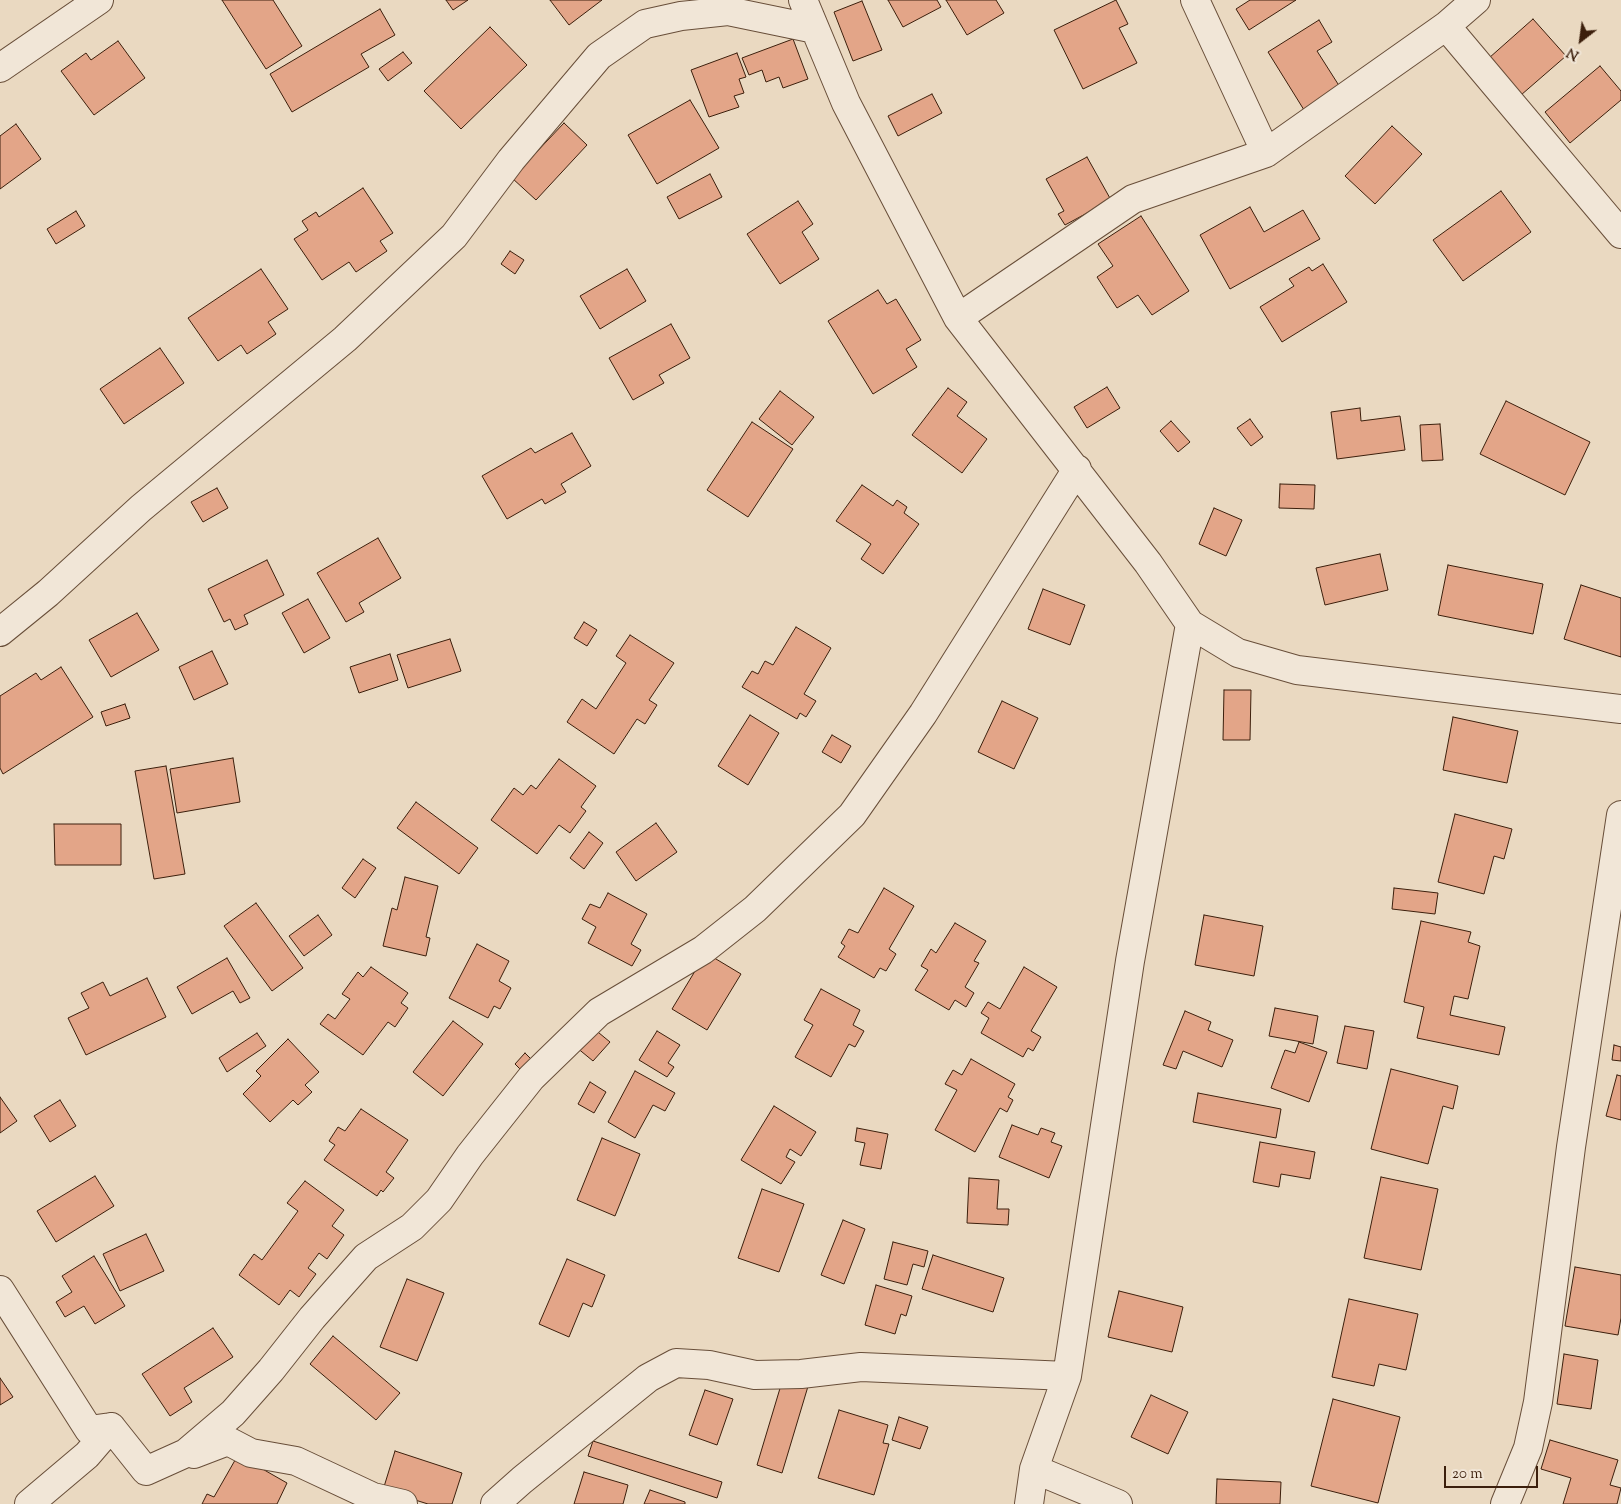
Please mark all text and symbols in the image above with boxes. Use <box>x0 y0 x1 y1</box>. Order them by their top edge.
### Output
north arrow <box>1556 15 1606 65</box>
text: N <box>1564 42 1583 64</box>
scale bar <box>1446 1456 1540 1488</box>
text: 20 m <box>1452 1464 1483 1485</box>

